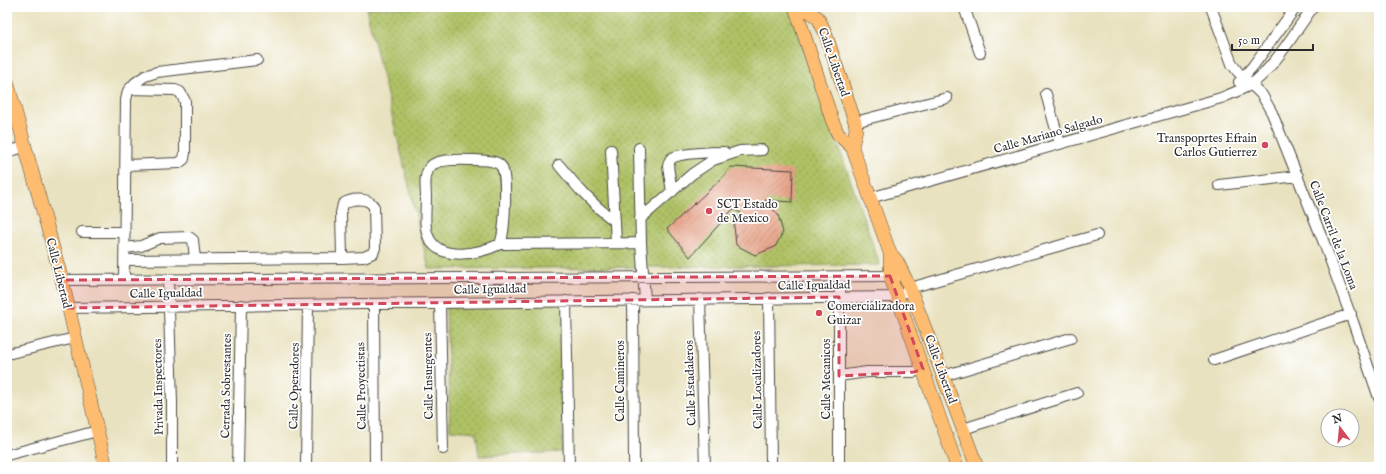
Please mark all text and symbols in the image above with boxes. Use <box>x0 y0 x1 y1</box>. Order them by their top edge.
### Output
street label: Calle Libertad <box>815 26 853 99</box>
scale bar <box>1232 26 1313 52</box>
text: 50 m <box>1238 33 1260 48</box>
street label: Calle Mariano Salgado <box>992 112 1105 157</box>
place label: Transpoprtes Efrain Carlos Gutierrez <box>1157 131 1258 160</box>
marker: Transpoprtes Efrain Carlos Gutierrez <box>1260 140 1270 150</box>
street label: Calle Carril de la Loma <box>1306 179 1361 292</box>
place label: SCT Estado de Mexico <box>717 197 778 226</box>
marker: SCT Estado de Mexico <box>704 206 714 216</box>
street label: Calle Libertad <box>43 236 75 311</box>
street label: Calle Igualdad <box>778 277 851 294</box>
street label: Calle Igualdad <box>454 281 527 298</box>
street label: Calle Igualdad <box>130 285 203 302</box>
place label: Comercializadora Guizar <box>827 299 915 328</box>
marker: Comercializadora Guizar <box>814 308 824 318</box>
street label: Calle Localizadores <box>749 331 766 429</box>
street label: Calle Insurgentes <box>420 332 437 420</box>
street label: Cerrada Sobrestantes <box>218 333 235 439</box>
street label: Calle Libertad <box>921 333 960 406</box>
street label: Privada Inspectores <box>150 338 168 435</box>
street label: Calle Mecanicos <box>819 339 834 419</box>
street label: Calle Camineros <box>613 340 628 422</box>
street label: Calle Estadaleros <box>682 340 699 426</box>
street label: Calle Operadores <box>286 342 304 430</box>
street label: Calle Proyectistas <box>353 342 370 430</box>
north arrow <box>1320 408 1360 448</box>
text: N <box>1330 411 1344 428</box>

